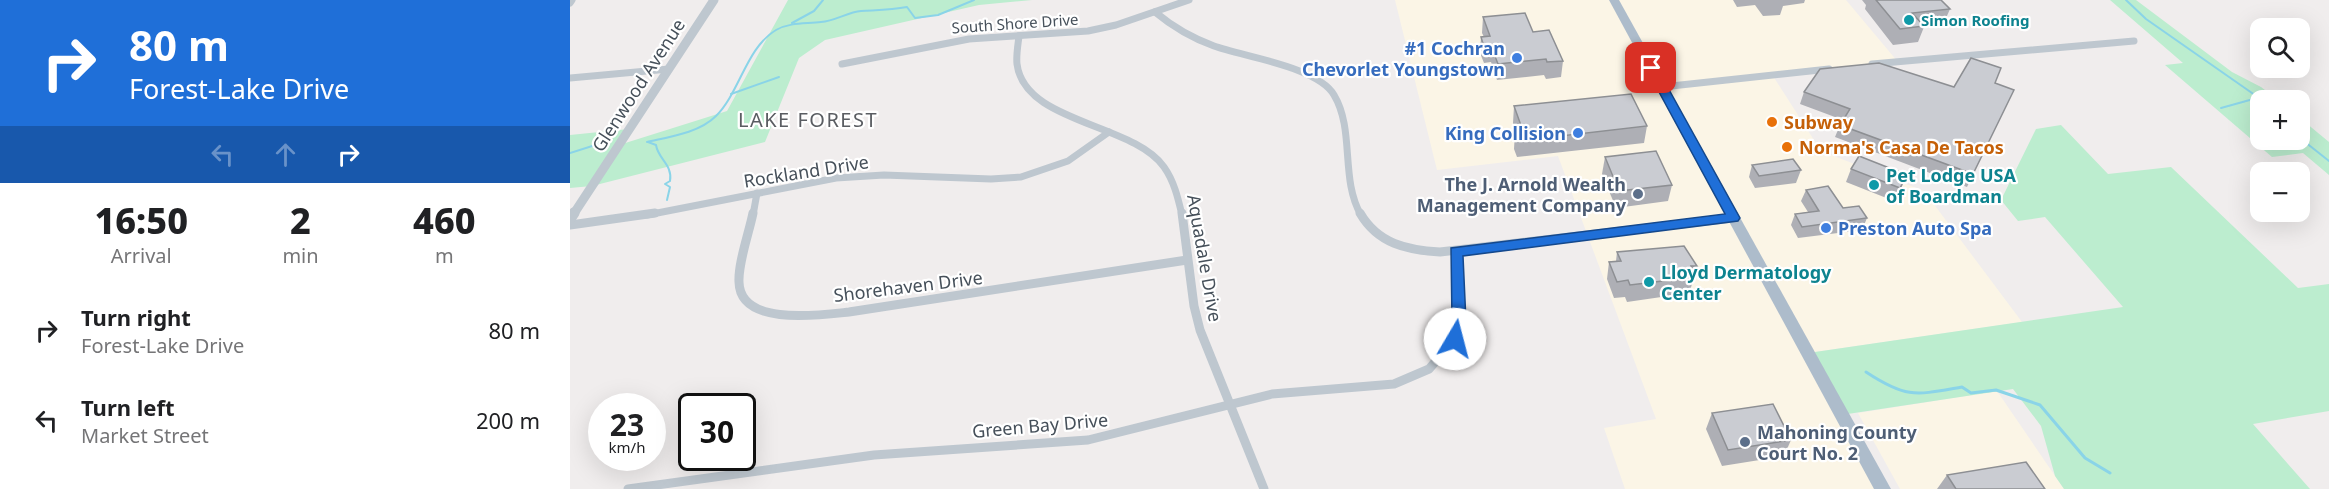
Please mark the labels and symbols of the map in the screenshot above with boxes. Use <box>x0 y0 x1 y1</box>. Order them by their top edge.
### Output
street label: South Shore Drive <box>951 9 1079 37</box>
place label: Simon Roofing <box>1921 10 2030 30</box>
marker: Simon Roofing <box>1902 13 1916 27</box>
street label: Glenwood Avenue <box>586 14 690 156</box>
place label: #1 Cochran Chevorlet Youngstown <box>1302 36 1505 81</box>
pin <box>1625 42 1676 93</box>
marker: #1 Cochran Chevorlet Youngstown <box>1510 51 1524 65</box>
district label: LAKE FOREST <box>738 106 878 133</box>
place label: Subway <box>1784 110 1854 134</box>
marker: Subway <box>1765 115 1779 129</box>
place label: King Collision <box>1445 121 1566 145</box>
marker: King Collision <box>1571 126 1585 140</box>
place label: Norma's Casa De Tacos <box>1799 135 2004 159</box>
marker: Norma's Casa De Tacos <box>1780 140 1794 154</box>
street label: Rockland Drive <box>742 149 870 193</box>
place label: Pet Lodge USA of Boardman <box>1886 163 2016 208</box>
place label: The J. Arnold Wealth Management Company <box>1417 172 1627 217</box>
marker: Pet Lodge USA of Boardman <box>1867 178 1881 192</box>
marker: The J. Arnold Wealth Management Company <box>1631 187 1645 201</box>
street label: Aquadale Drive <box>1182 192 1228 324</box>
place label: Preston Auto Spa <box>1838 216 1992 240</box>
marker: Preston Auto Spa <box>1819 221 1833 235</box>
place label: Lloyd Dermatology Center <box>1661 260 1832 305</box>
street label: Shorehaven Drive <box>832 265 984 307</box>
marker: Lloyd Dermatology Center <box>1642 275 1656 289</box>
position arrow <box>1423 307 1487 371</box>
speed limit sign: 30 <box>678 393 756 471</box>
street label: Green Bay Drive <box>971 407 1109 443</box>
place label: Mahoning County Court No. 2 <box>1757 420 1918 465</box>
marker: Mahoning County Court No. 2 <box>1738 435 1752 449</box>

